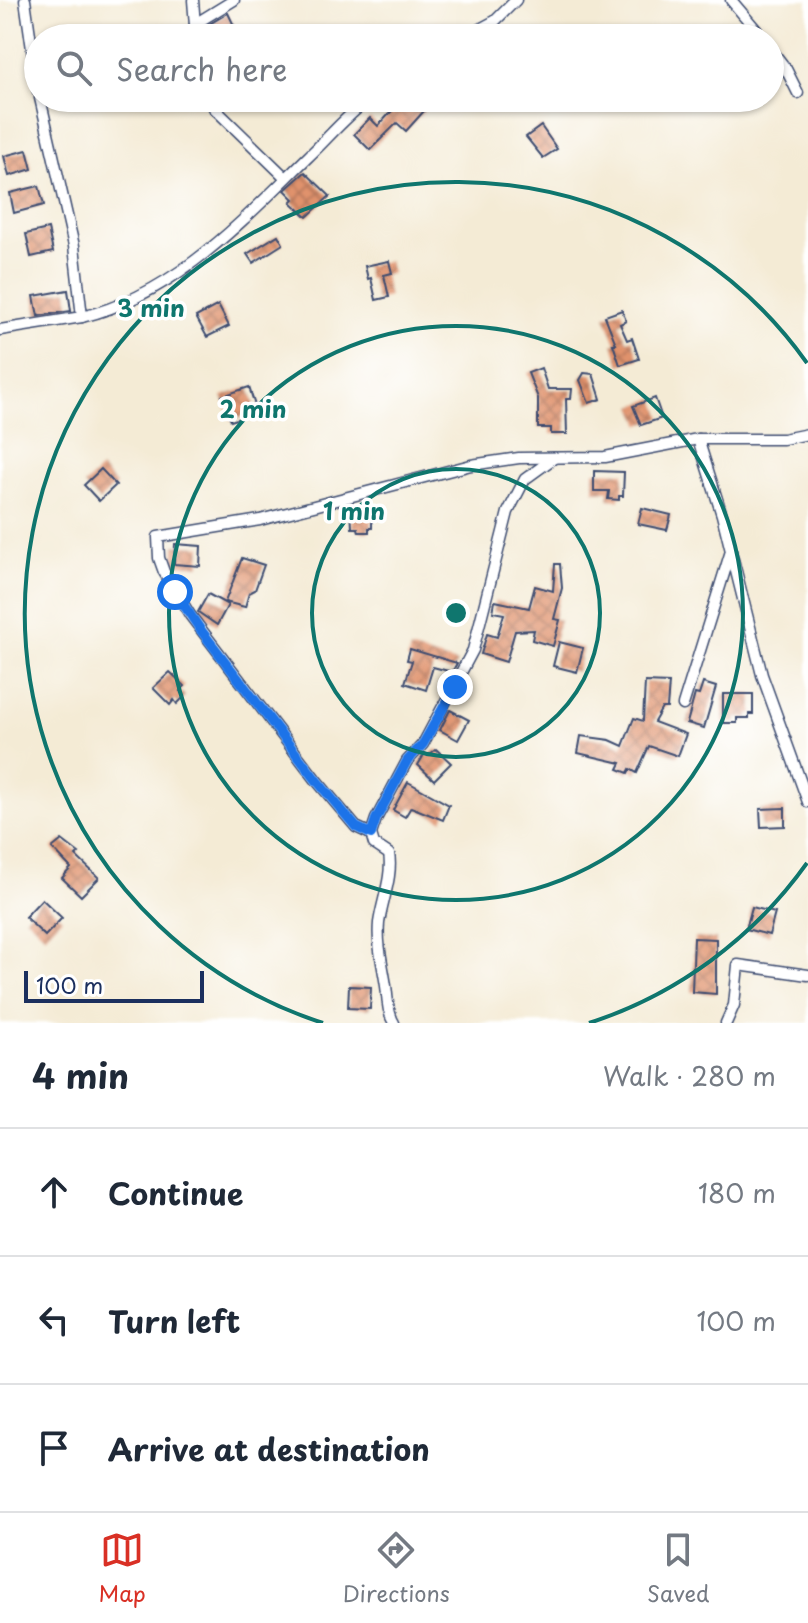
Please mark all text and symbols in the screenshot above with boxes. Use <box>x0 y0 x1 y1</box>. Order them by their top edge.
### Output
search box <box>24 24 784 112</box>
icon: search <box>52 46 96 90</box>
text: Search here <box>116 46 288 91</box>
text: 3 min <box>117 289 185 325</box>
text: 2 min <box>219 390 287 426</box>
text: 1 min <box>323 492 385 528</box>
route start <box>157 574 193 610</box>
centre of rings <box>442 599 470 627</box>
route end <box>437 669 473 705</box>
scale bar <box>24 967 204 1003</box>
text: 100 m <box>36 968 103 1001</box>
text: 4 min <box>32 1049 129 1101</box>
text: Walk · 280 m <box>603 1056 776 1095</box>
icon: ahead <box>32 1170 76 1214</box>
text: Continue <box>108 1170 243 1215</box>
text: 180 m <box>698 1173 776 1212</box>
icon: left <box>32 1298 76 1342</box>
text: Turn left <box>108 1298 240 1343</box>
text: 100 m <box>696 1301 776 1340</box>
icon: arrive <box>32 1426 76 1470</box>
text: Arrive at destination <box>108 1426 430 1471</box>
tab: Map <box>99 1528 146 1609</box>
tab: Directions <box>343 1528 450 1609</box>
tab: Saved <box>647 1528 709 1609</box>

